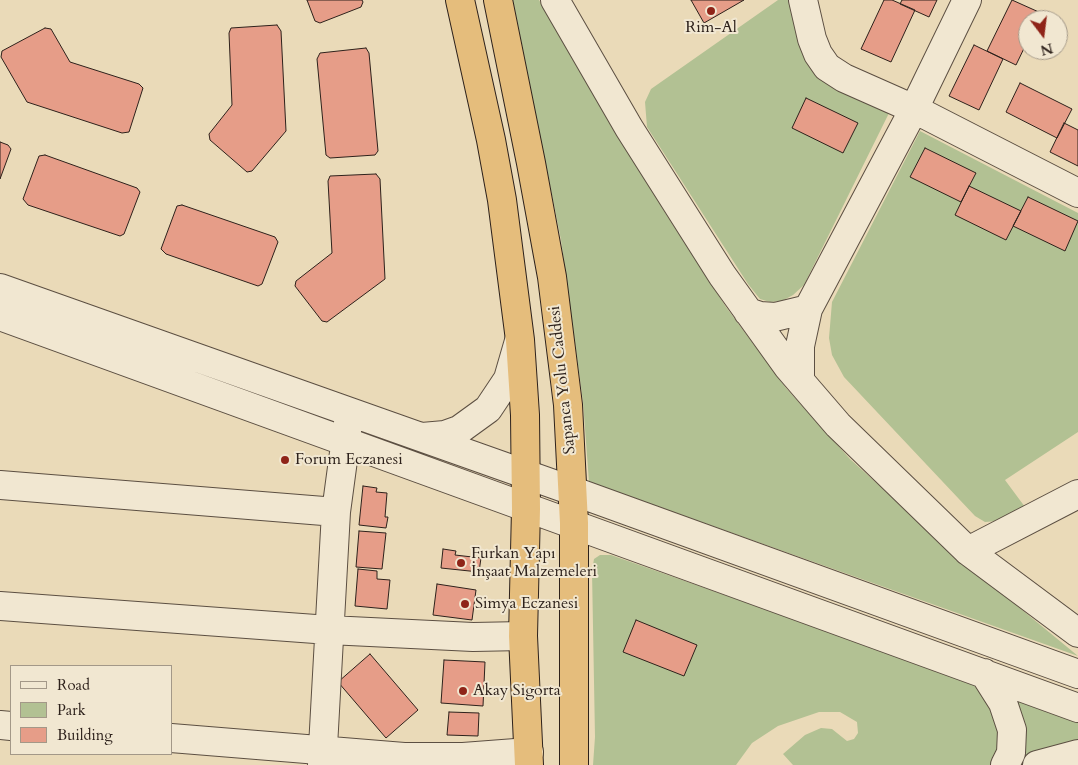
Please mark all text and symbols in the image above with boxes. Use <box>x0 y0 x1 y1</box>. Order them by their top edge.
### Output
marker: Rim-Al <box>705 5 717 17</box>
north arrow <box>1018 10 1068 60</box>
place label: Rim-Al <box>685 18 737 38</box>
text: N <box>1038 38 1055 60</box>
street label: Sapanca Yolu Caddesi <box>546 305 580 455</box>
place label: Forum Eczanesi <box>295 450 403 470</box>
marker: Forum Eczanesi <box>279 454 291 466</box>
place label: Furkan Yapı İnşaat Malzemeleri <box>471 544 597 582</box>
marker: Furkan Yapı İnşaat Malzemeleri <box>455 557 467 569</box>
place label: Simya Eczanesi <box>475 594 578 614</box>
marker: Simya Eczanesi <box>459 598 471 610</box>
legend <box>10 665 172 755</box>
text: Road <box>57 675 90 695</box>
place label: Akay Sigorta <box>473 681 561 701</box>
marker: Akay Sigorta <box>457 685 469 697</box>
text: Park <box>57 700 86 720</box>
text: Building <box>57 725 113 745</box>

